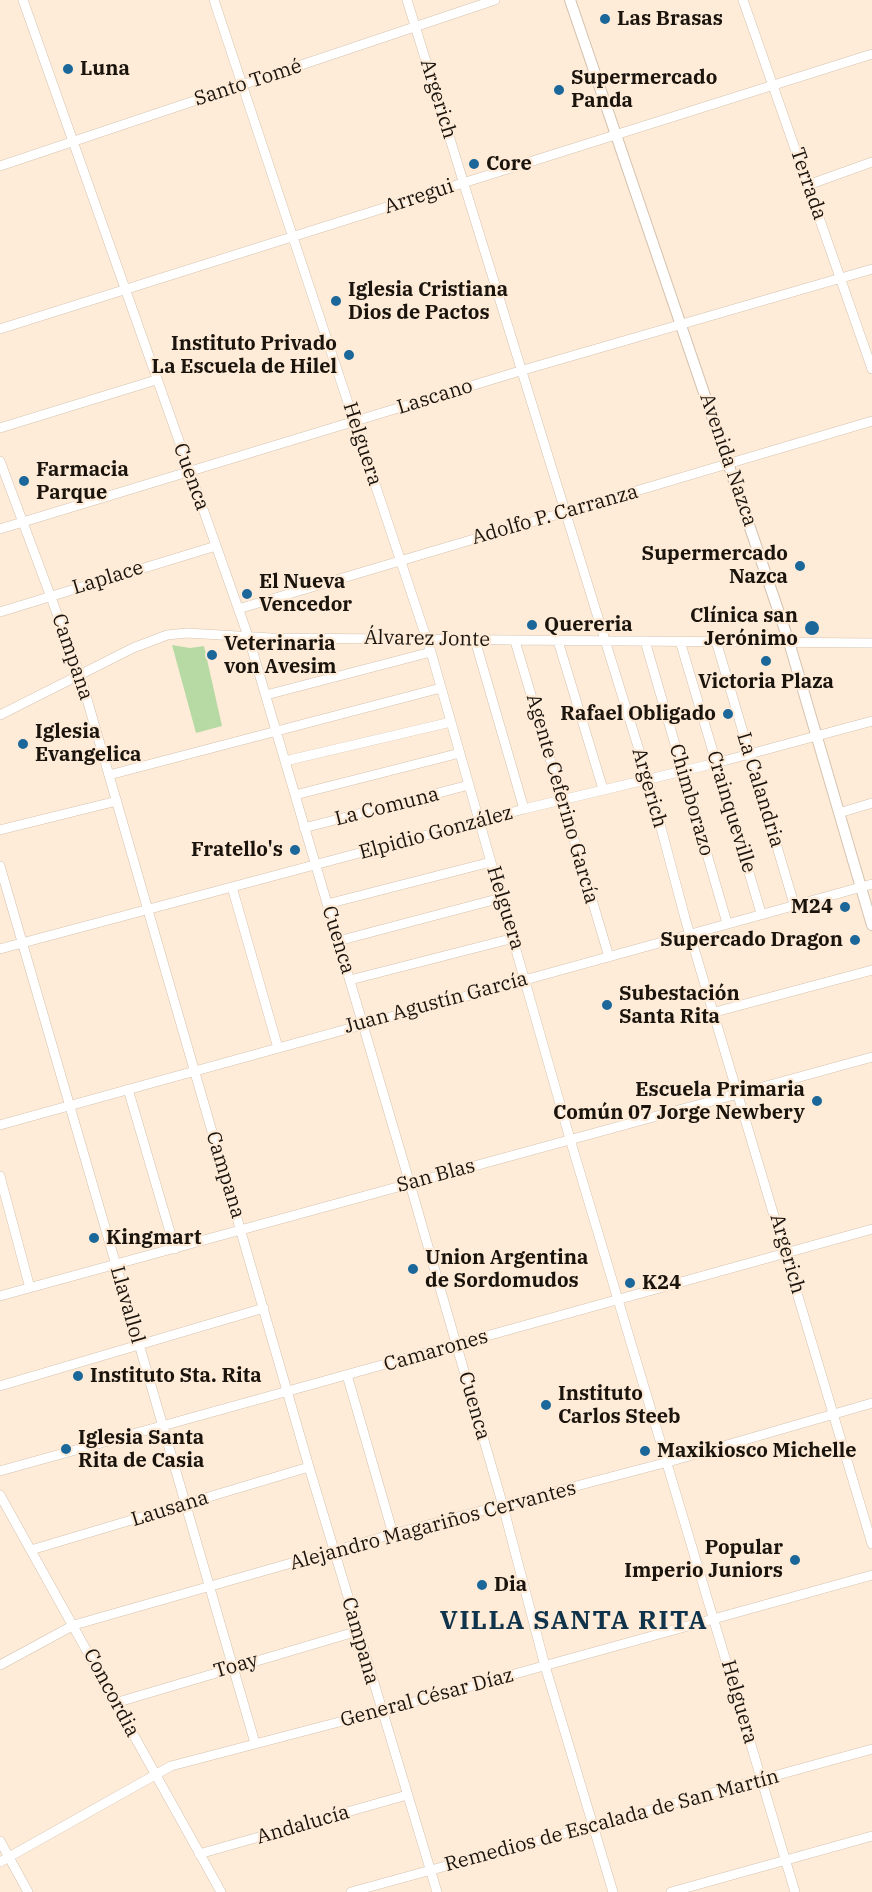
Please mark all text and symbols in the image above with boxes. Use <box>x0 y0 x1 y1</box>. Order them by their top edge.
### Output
place label: Las Brasas <box>617 7 723 31</box>
marker: Las Brasas <box>598 12 612 26</box>
street label: Santo Tomé <box>191 54 305 112</box>
street label: Argerich <box>415 56 461 142</box>
place label: Luna <box>80 57 130 81</box>
marker: Luna <box>61 62 75 76</box>
place label: Supermercado Panda <box>571 66 717 113</box>
marker: Supermercado Panda <box>552 83 566 97</box>
street label: Terrada <box>785 145 831 223</box>
place label: Core <box>486 152 532 176</box>
marker: Core <box>467 157 481 171</box>
street label: Arregui <box>381 175 457 219</box>
place label: Iglesia Cristiana Dios de Pactos <box>348 278 508 325</box>
marker: Iglesia Cristiana Dios de Pactos <box>329 294 343 308</box>
place label: Instituto Privado La Escuela de Hilel <box>152 332 337 379</box>
marker: Instituto Privado La Escuela de Hilel <box>342 348 356 362</box>
street label: Lascano <box>394 374 476 420</box>
street label: Avenida Nazca <box>694 391 762 529</box>
street label: Helguera <box>337 399 387 489</box>
street label: Cuenca <box>168 440 214 514</box>
place label: Farmacia Parque <box>36 458 129 505</box>
marker: Farmacia Parque <box>17 474 31 488</box>
street label: Adolfo P. Carranza <box>469 480 641 550</box>
place label: Supermercado Nazca <box>642 542 788 589</box>
street label: Laplace <box>70 556 146 600</box>
marker: Supermercado Nazca <box>793 559 807 573</box>
place label: El Nueva Vencedor <box>259 570 352 617</box>
marker: El Nueva Vencedor <box>240 587 254 601</box>
place label: Clínica san Jerónimo <box>690 604 798 651</box>
street label: Campana <box>46 611 98 703</box>
place label: Quereria <box>544 613 633 637</box>
marker: Quereria <box>525 618 539 632</box>
marker: Clínica san Jerónimo <box>803 619 821 637</box>
street label: Álvarez Jonte <box>364 626 490 652</box>
place label: Veterinaria von Avesim <box>224 632 336 679</box>
marker: Veterinaria von Avesim <box>205 648 219 662</box>
marker: Victoria Plaza <box>759 654 773 668</box>
place label: Victoria Plaza <box>698 670 834 694</box>
street label: Agente Ceferino García <box>521 691 603 907</box>
place label: Rafael Obligado <box>560 702 716 726</box>
marker: Rafael Obligado <box>721 707 735 721</box>
place label: Iglesia Evangelica <box>35 720 141 767</box>
street label: La Calandria <box>731 730 789 850</box>
marker: Iglesia Evangelica <box>16 737 30 751</box>
street label: Chimborazo <box>664 741 718 859</box>
street label: Argerich <box>626 745 672 831</box>
street label: Crainqueville <box>701 748 761 876</box>
street label: La Comuna <box>332 782 442 832</box>
street label: Elpidio González <box>357 801 515 865</box>
place label: Fratello's <box>191 838 283 862</box>
marker: Fratello's <box>288 843 302 857</box>
street label: Helguera <box>481 863 529 953</box>
place label: M24 <box>791 895 833 919</box>
marker: M24 <box>838 900 852 914</box>
street label: Cuenca <box>316 903 360 977</box>
place label: Supercado Dragon <box>660 928 843 952</box>
marker: Supercado Dragon <box>848 933 862 947</box>
street label: Juan Agustín García <box>342 967 530 1039</box>
place label: Subestación Santa Rita <box>619 982 740 1029</box>
marker: Subestación Santa Rita <box>600 998 614 1012</box>
place label: Escuela Primaria Común 07 Jorge Newbery <box>553 1078 805 1125</box>
marker: Escuela Primaria Común 07 Jorge Newbery <box>810 1094 824 1108</box>
street label: Campana <box>200 1129 250 1221</box>
street label: San Blas <box>394 1154 478 1198</box>
street label: Argerich <box>764 1211 810 1297</box>
place label: Kingmart <box>106 1226 201 1250</box>
marker: Kingmart <box>87 1231 101 1245</box>
place label: Union Argentina de Sordomudos <box>425 1246 588 1293</box>
marker: Union Argentina de Sordomudos <box>406 1262 420 1276</box>
street label: Llavallol <box>105 1264 149 1346</box>
place label: K24 <box>642 1271 681 1295</box>
marker: K24 <box>623 1276 637 1290</box>
street label: Camarones <box>381 1325 491 1377</box>
place label: Instituto Sta. Rita <box>90 1364 262 1388</box>
marker: Instituto Sta. Rita <box>71 1369 85 1383</box>
street label: Cuenca <box>453 1369 495 1443</box>
place label: Instituto Carlos Steeb <box>558 1382 681 1429</box>
marker: Instituto Carlos Steeb <box>539 1398 553 1412</box>
place label: Iglesia Santa Rita de Casia <box>78 1426 204 1473</box>
place label: Maxikiosco Michelle <box>657 1439 857 1463</box>
marker: Iglesia Santa Rita de Casia <box>59 1442 73 1456</box>
marker: Maxikiosco Michelle <box>638 1444 652 1458</box>
street label: Alejandro Magariños Cervantes <box>287 1476 579 1576</box>
street label: Lausana <box>128 1486 212 1532</box>
place label: Popular Imperio Juniors <box>624 1536 783 1583</box>
marker: Popular Imperio Juniors <box>788 1553 802 1567</box>
place label: Dia <box>494 1573 527 1597</box>
marker: Dia <box>475 1578 489 1592</box>
street label: Campana <box>336 1595 384 1687</box>
district label: VILLA SANTA RITA <box>440 1605 708 1637</box>
street label: Concordia <box>78 1645 144 1741</box>
street label: Toay <box>211 1648 261 1684</box>
street label: Helguera <box>716 1657 762 1747</box>
street label: General César Díaz <box>338 1663 516 1733</box>
street label: Remedios de Escalada de San Martín <box>442 1765 782 1877</box>
street label: Andalucía <box>254 1800 352 1850</box>

